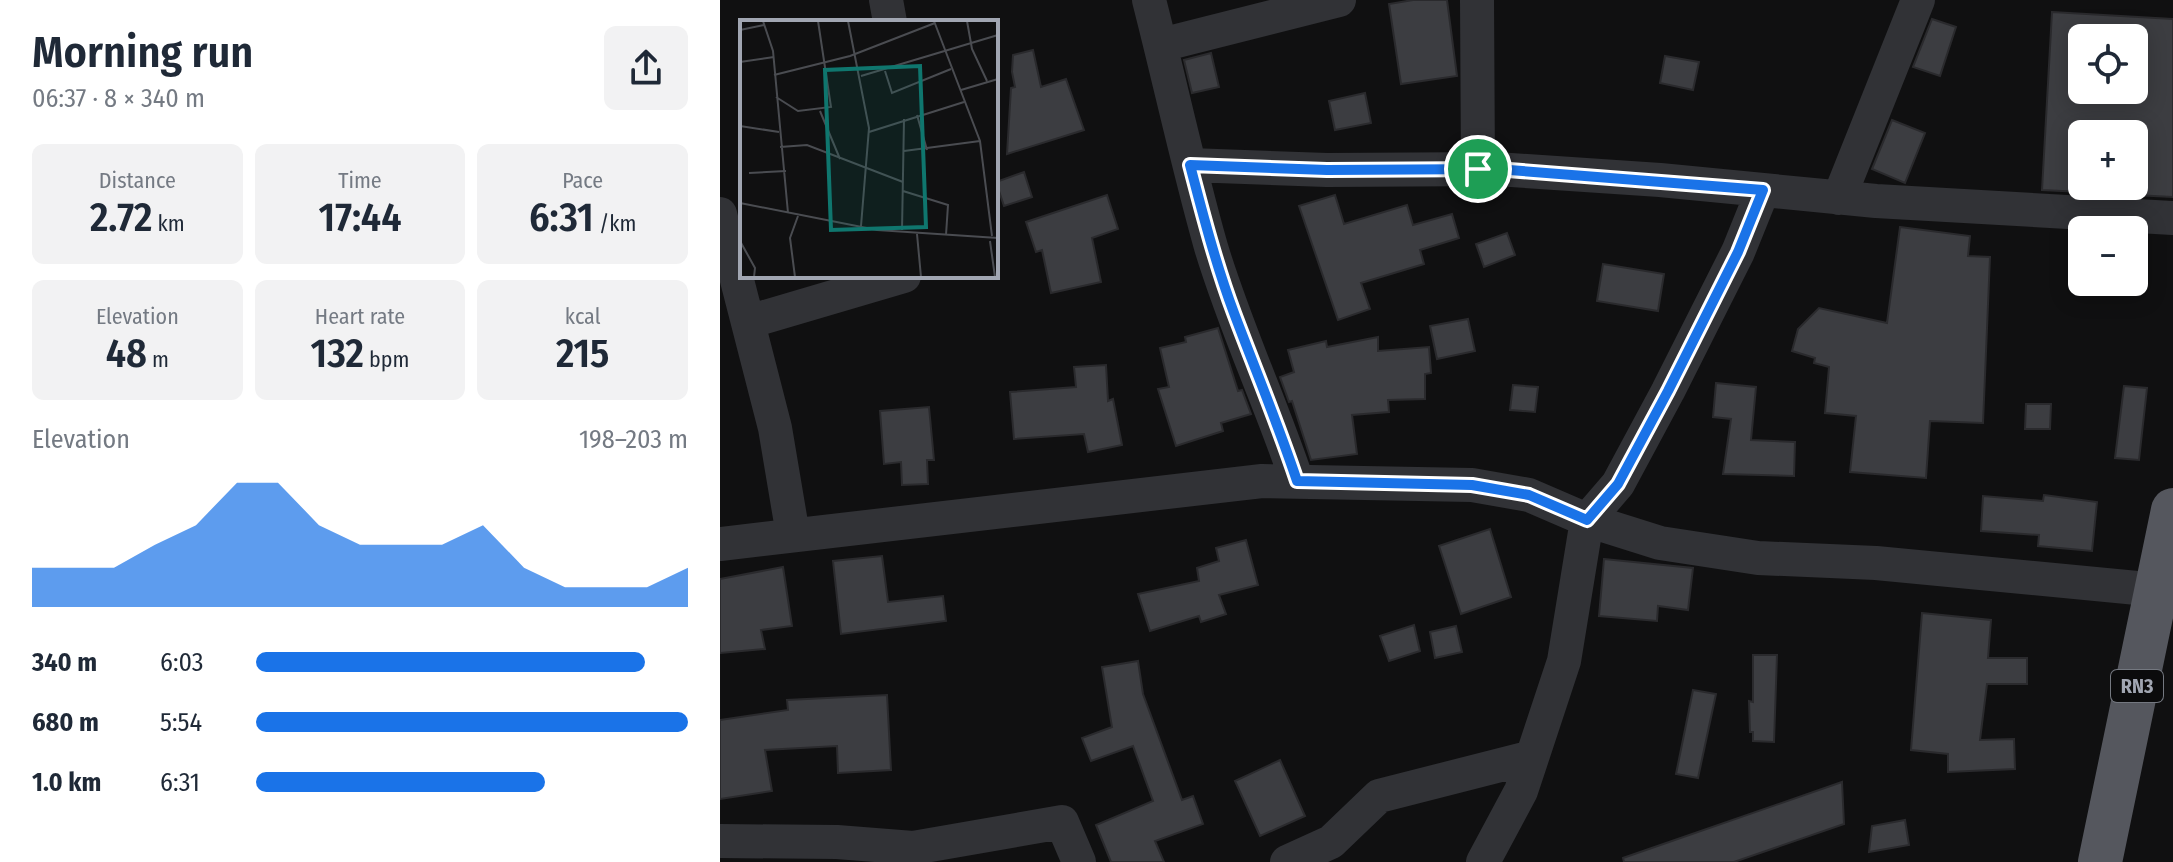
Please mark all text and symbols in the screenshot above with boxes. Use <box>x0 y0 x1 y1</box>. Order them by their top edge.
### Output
inset map <box>740 20 998 278</box>
map controls <box>2068 24 2148 296</box>
button: locate <box>2068 24 2148 104</box>
text: Morning run <box>32 26 253 79</box>
button: share <box>604 26 688 110</box>
text: 06:37 · 8 × 340 m <box>32 83 205 114</box>
button: + <box>2068 120 2148 200</box>
pin <box>1444 135 1512 203</box>
icon: arrive <box>1456 147 1500 191</box>
text: Distance <box>99 167 176 194</box>
text: Time <box>338 167 382 194</box>
text: Pace <box>562 167 603 194</box>
text: 2.72 <box>90 194 152 242</box>
text: 17:44 <box>319 194 401 242</box>
text: 6:31 <box>529 194 594 242</box>
text: km <box>152 210 185 237</box>
text: /km <box>594 210 636 237</box>
button: − <box>2068 216 2148 296</box>
text: Elevation <box>96 303 179 330</box>
text: Heart rate <box>315 303 405 330</box>
text: kcal <box>565 303 600 330</box>
text: 48 <box>106 330 147 378</box>
text: 132 <box>311 330 364 378</box>
text: 215 <box>556 330 609 378</box>
text: m <box>147 346 169 373</box>
text: bpm <box>364 346 409 373</box>
text: Elevation <box>32 424 130 455</box>
text: 198–203 m <box>579 424 688 455</box>
text: 340 m <box>32 647 97 678</box>
text: 6:03 <box>160 647 203 678</box>
road number: RN3 <box>2111 670 2163 702</box>
text: 680 m <box>32 707 99 738</box>
text: 5:54 <box>160 707 202 738</box>
text: 1.0 km <box>32 767 101 798</box>
text: 6:31 <box>160 767 200 798</box>

